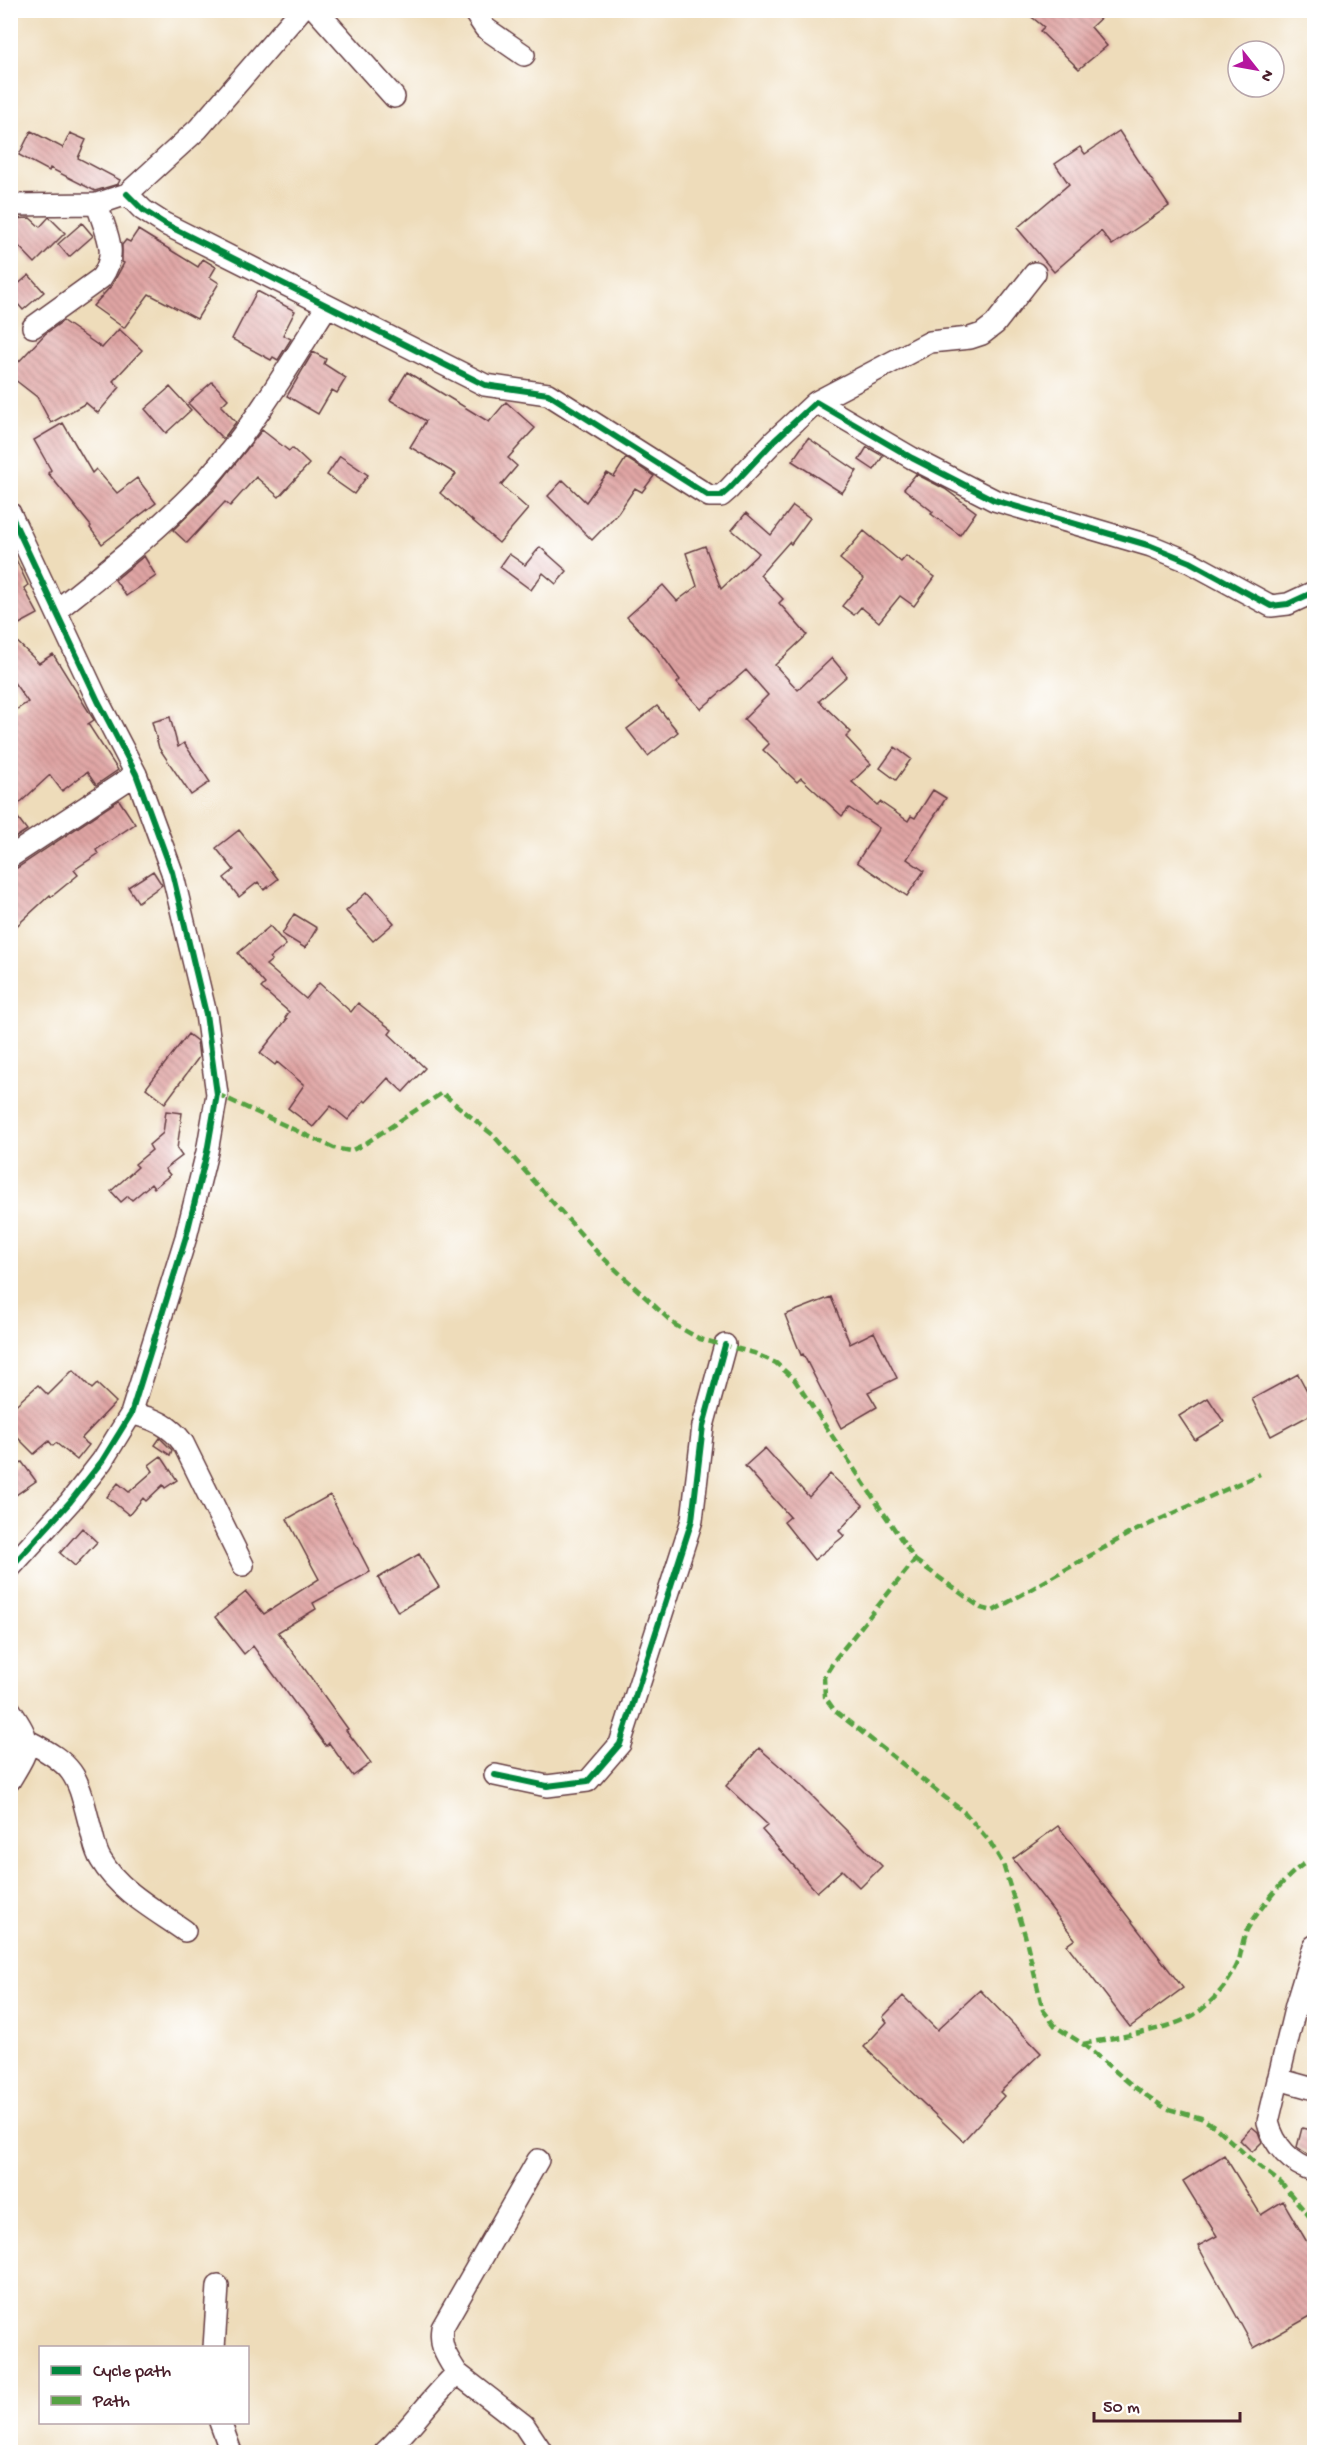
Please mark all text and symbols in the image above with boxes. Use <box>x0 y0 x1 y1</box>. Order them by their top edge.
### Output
north arrow <box>1226 39 1286 99</box>
text: N <box>1255 66 1277 85</box>
legend <box>39 2346 249 2424</box>
text: Cycle path <box>93 2362 171 2383</box>
scale bar <box>1094 2385 1240 2423</box>
text: Path <box>92 2392 130 2413</box>
text: 50 m <box>1103 2398 1140 2419</box>

